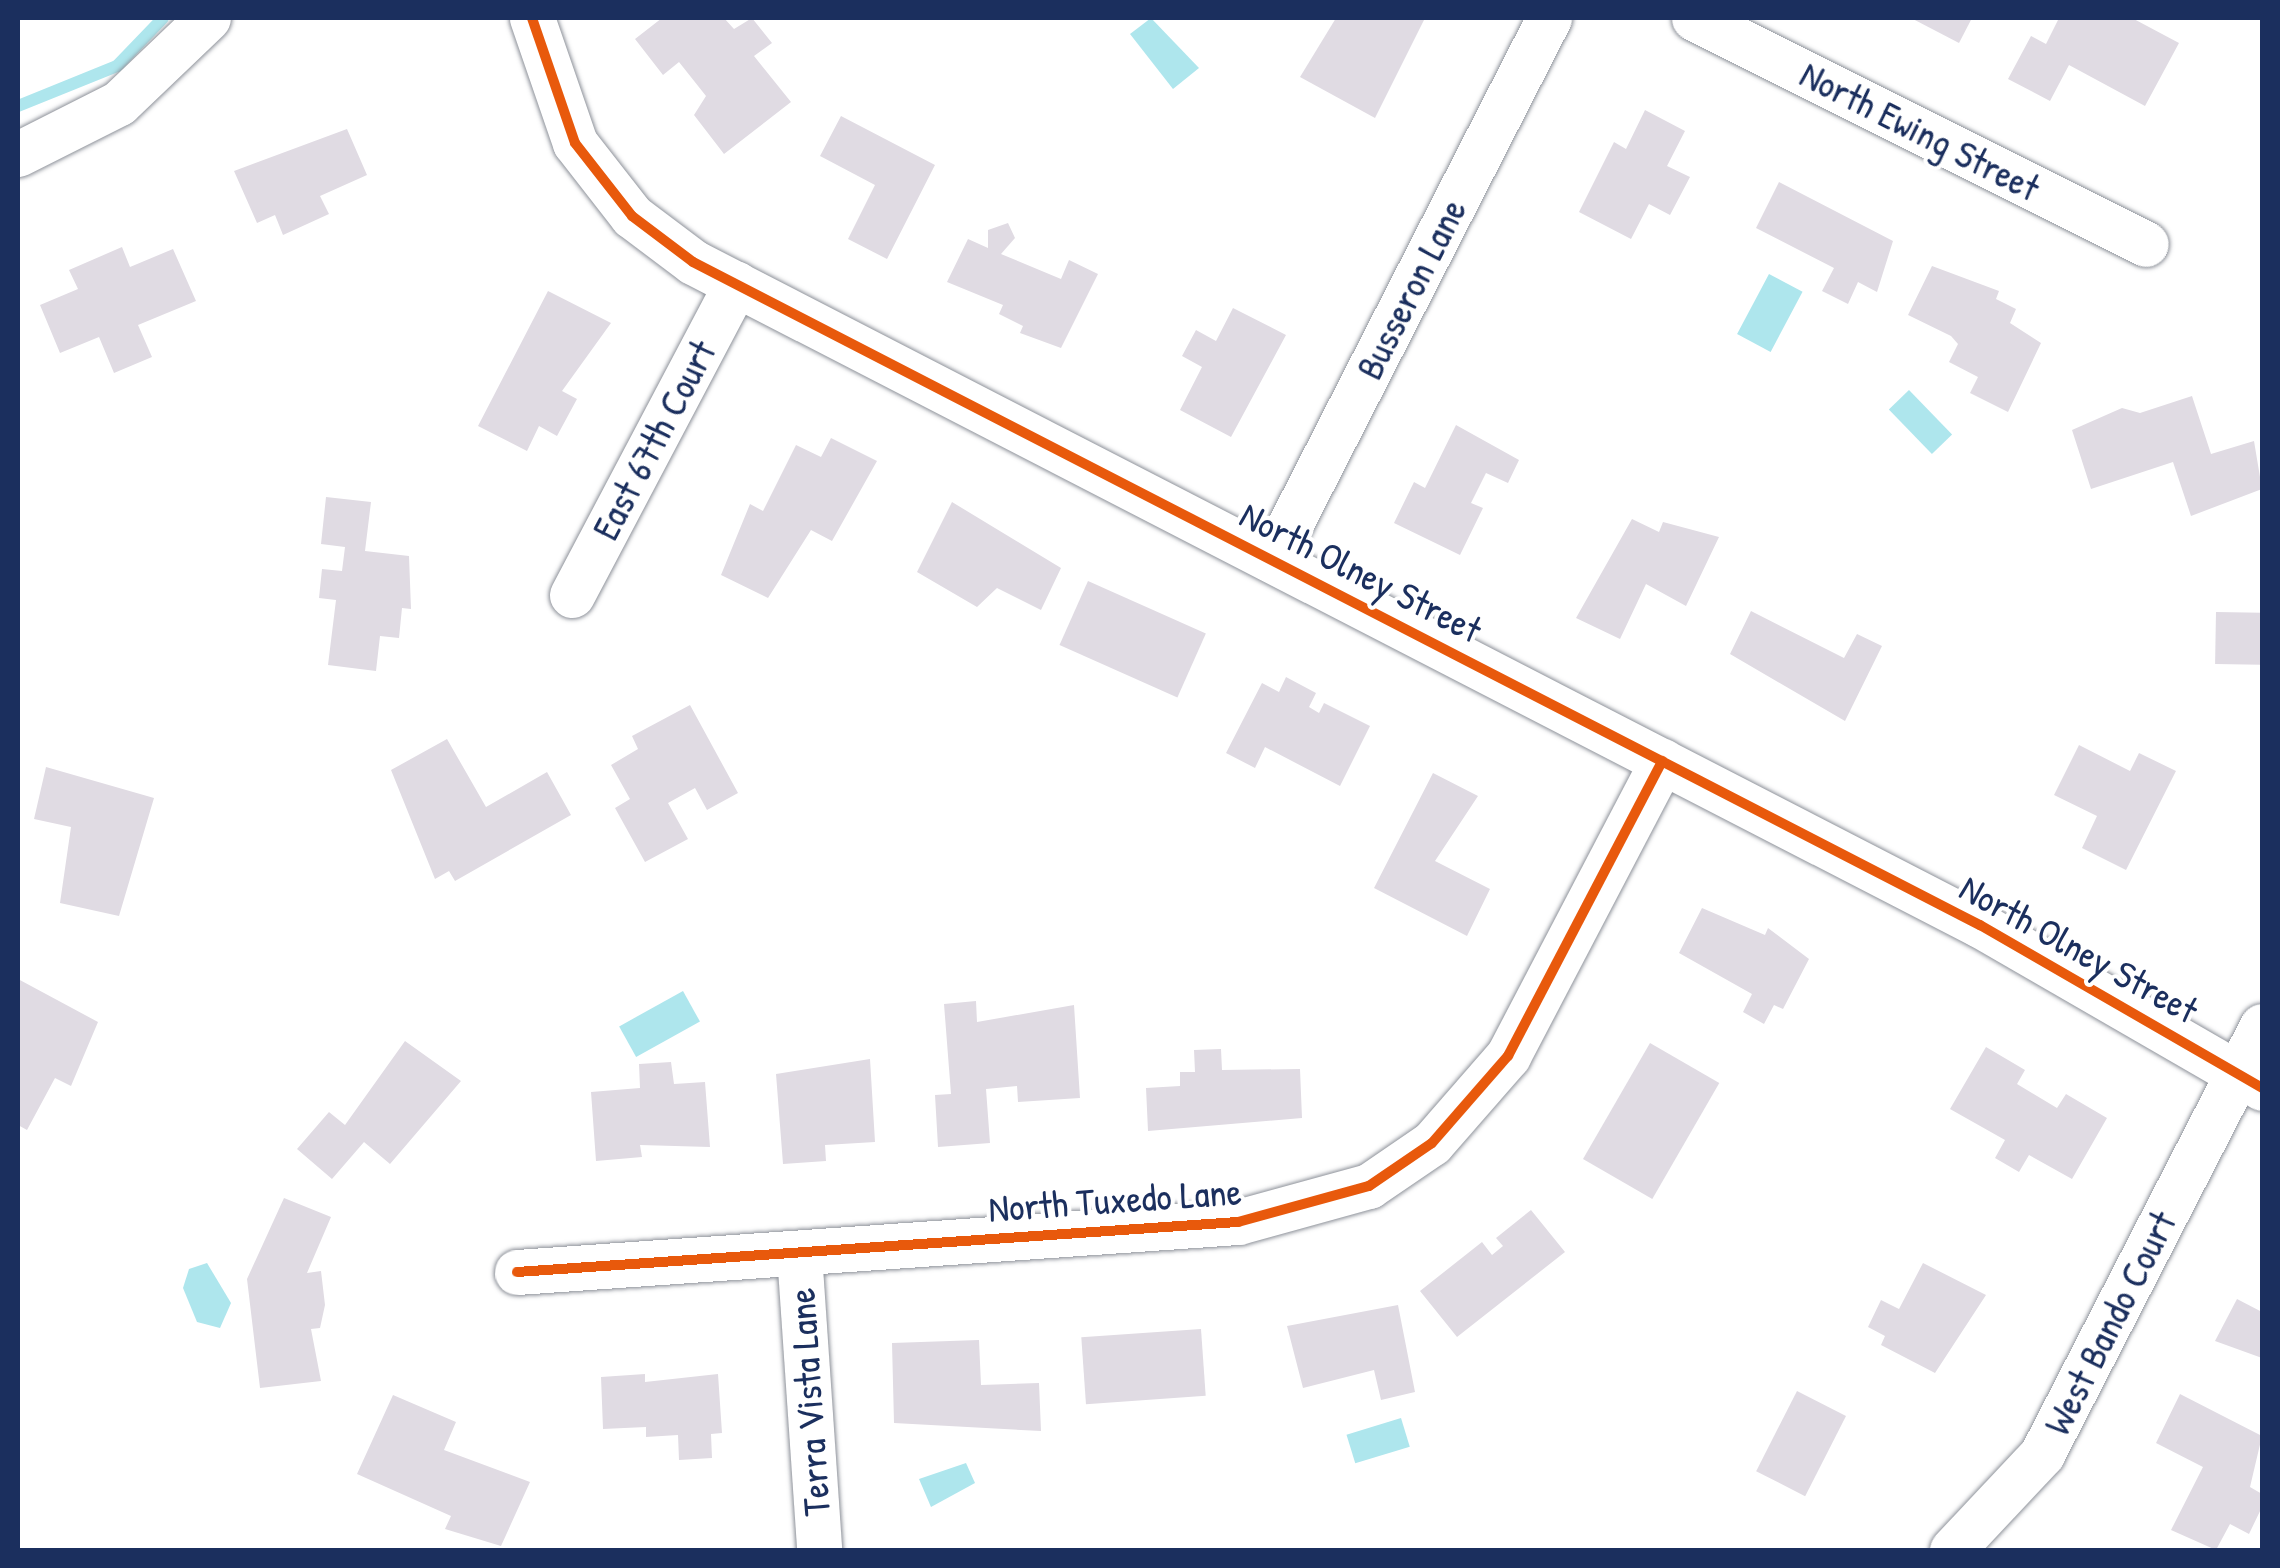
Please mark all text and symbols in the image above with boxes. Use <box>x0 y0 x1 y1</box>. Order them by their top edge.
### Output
street label: North Ewing Street <box>1793 51 2047 211</box>
street label: Busseron Lane <box>1346 191 1476 387</box>
street label: East 67th Court <box>582 333 726 547</box>
street label: North Olney Street <box>1233 492 1489 652</box>
street label: North Olney Street <box>1952 865 2206 1033</box>
street label: North Tuxedo Lane <box>987 1168 1243 1232</box>
street label: West Bando Court <box>2034 1204 2186 1442</box>
street label: Terra Vista Lane <box>778 1287 840 1517</box>

